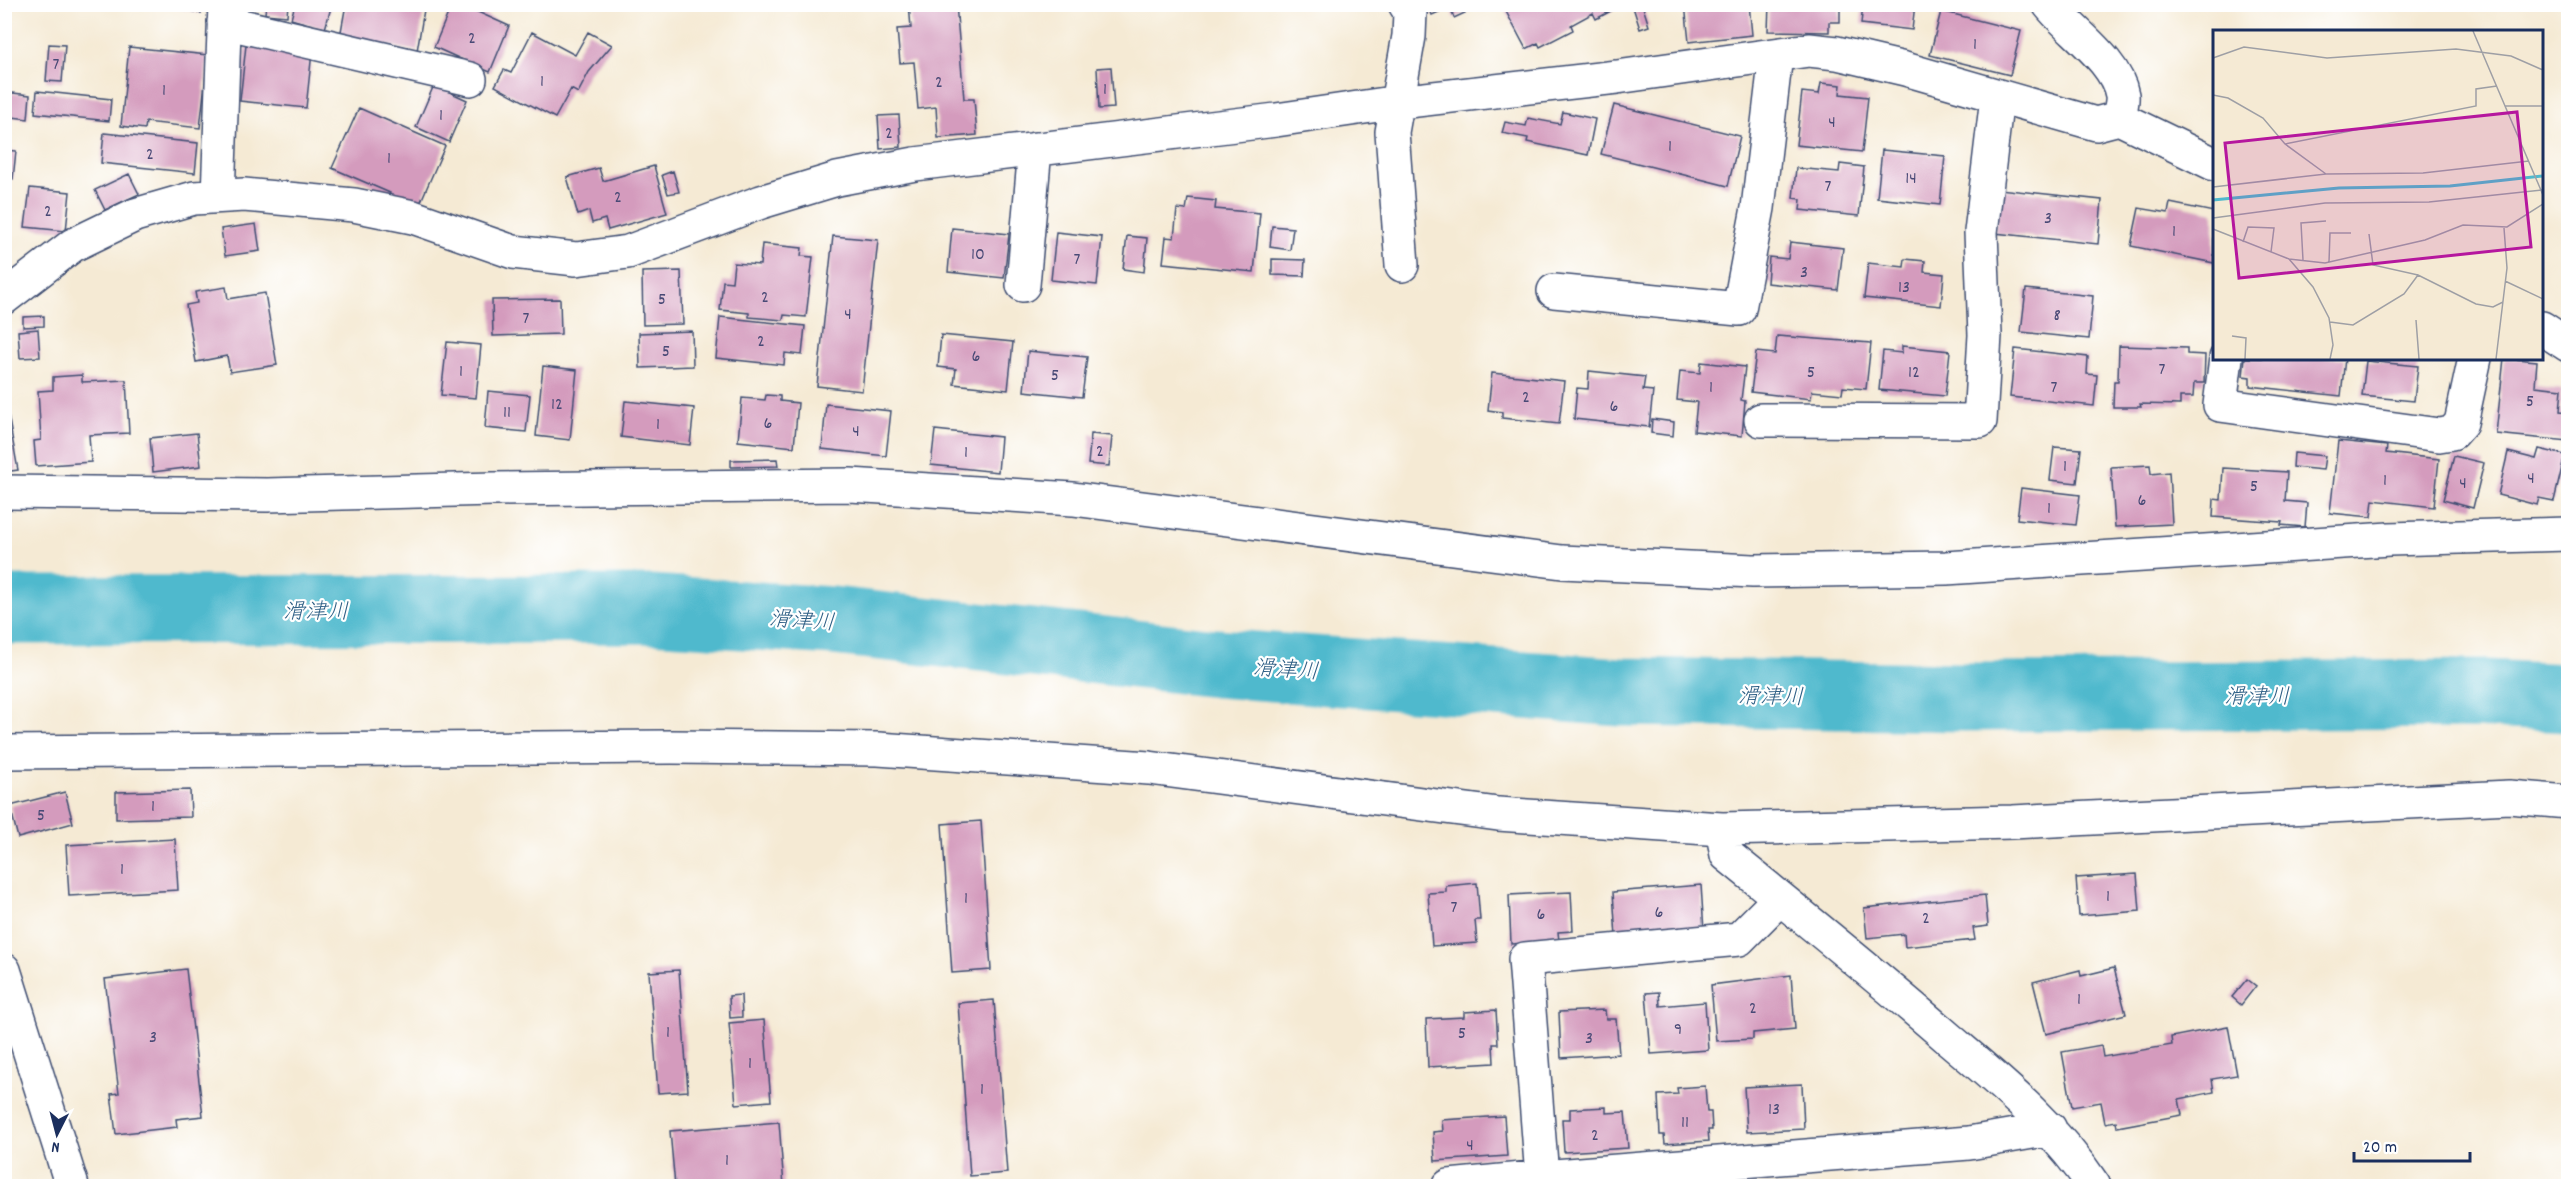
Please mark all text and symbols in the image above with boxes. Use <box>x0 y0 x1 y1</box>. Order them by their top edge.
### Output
house number: 2 <box>468 27 476 52</box>
inset map <box>2213 30 2543 360</box>
house number: 1 <box>1973 33 1977 58</box>
house number: 7 <box>53 53 60 78</box>
house number: 1 <box>540 70 544 95</box>
house number: 2 <box>935 71 943 96</box>
house number: 1 <box>1103 78 1107 103</box>
house number: 1 <box>162 79 166 104</box>
house number: 1 <box>439 104 443 129</box>
house number: 4 <box>1828 111 1836 136</box>
house number: 2 <box>885 122 893 147</box>
house number: 1 <box>1668 135 1672 160</box>
house number: 2 <box>146 143 154 168</box>
house number: 1 <box>387 147 391 172</box>
house number: 14 <box>1905 167 1917 192</box>
house number: 7 <box>1825 175 1832 200</box>
house number: 2 <box>614 186 622 211</box>
house number: 2 <box>44 200 52 225</box>
house number: 3 <box>2044 207 2052 232</box>
house number: 1 <box>2172 220 2176 245</box>
house number: 10 <box>971 243 985 268</box>
house number: 7 <box>1074 248 1081 273</box>
house number: 3 <box>1800 261 1808 286</box>
house number: 13 <box>1898 276 1910 301</box>
house number: 2 <box>761 286 769 311</box>
house number: 5 <box>658 288 666 313</box>
house number: 4 <box>844 303 852 328</box>
house number: 8 <box>2053 304 2061 329</box>
house number: 7 <box>523 307 530 332</box>
house number: 2 <box>757 330 765 355</box>
house number: 5 <box>662 340 670 365</box>
house number: 6 <box>972 345 980 370</box>
house number: 7 <box>2159 358 2166 383</box>
house number: 1 <box>459 360 463 385</box>
house number: 5 <box>1807 361 1815 386</box>
house number: 12 <box>1908 361 1920 386</box>
house number: 5 <box>1051 364 1059 389</box>
house number: 1 <box>1709 376 1713 401</box>
house number: 7 <box>2051 376 2058 401</box>
house number: 2 <box>1522 386 1530 411</box>
house number: 5 <box>2526 390 2534 415</box>
house number: 12 <box>551 393 563 418</box>
house number: 6 <box>1610 395 1618 420</box>
house number: 11 <box>503 401 511 426</box>
house number: 6 <box>764 412 772 437</box>
house number: 1 <box>656 413 660 438</box>
house number: 4 <box>852 420 860 445</box>
house number: 2 <box>1096 440 1104 465</box>
house number: 1 <box>964 441 968 466</box>
house number: 1 <box>2063 455 2067 480</box>
house number: 4 <box>2527 467 2535 492</box>
house number: 1 <box>2383 469 2387 494</box>
house number: 4 <box>2459 472 2467 497</box>
house number: 5 <box>2250 475 2258 500</box>
house number: 6 <box>2138 489 2146 514</box>
house number: 1 <box>2047 497 2051 522</box>
water label: 滑津川 <box>283 598 349 629</box>
water label: 滑津川 <box>768 605 836 640</box>
water label: 滑津川 <box>1252 654 1320 689</box>
water label: 滑津川 <box>1738 682 1804 715</box>
water label: 滑津川 <box>2224 683 2290 714</box>
house number: 1 <box>151 795 155 820</box>
house number: 5 <box>37 804 45 829</box>
house number: 1 <box>120 858 124 883</box>
house number: 1 <box>2106 885 2110 910</box>
house number: 1 <box>964 887 968 912</box>
house number: 7 <box>1451 896 1458 921</box>
house number: 6 <box>1655 901 1663 926</box>
house number: 6 <box>1537 903 1545 928</box>
house number: 2 <box>1922 907 1930 932</box>
house number: 1 <box>2077 988 2081 1013</box>
house number: 2 <box>1749 997 1757 1022</box>
house number: 9 <box>1674 1018 1682 1043</box>
house number: 1 <box>666 1021 670 1046</box>
house number: 5 <box>1458 1022 1466 1047</box>
house number: 3 <box>149 1026 157 1051</box>
house number: 3 <box>1585 1027 1593 1052</box>
house number: 1 <box>748 1052 752 1077</box>
house number: 1 <box>980 1078 984 1103</box>
house number: 13 <box>1768 1098 1780 1123</box>
north arrow <box>27 1104 87 1164</box>
house number: 11 <box>1681 1111 1689 1136</box>
house number: 2 <box>1591 1124 1599 1149</box>
scale bar <box>2354 1125 2470 1163</box>
house number: 4 <box>1466 1134 1474 1159</box>
text: N <box>50 1135 61 1158</box>
text: 20 m <box>2363 1136 2397 1161</box>
house number: 1 <box>725 1149 729 1174</box>

